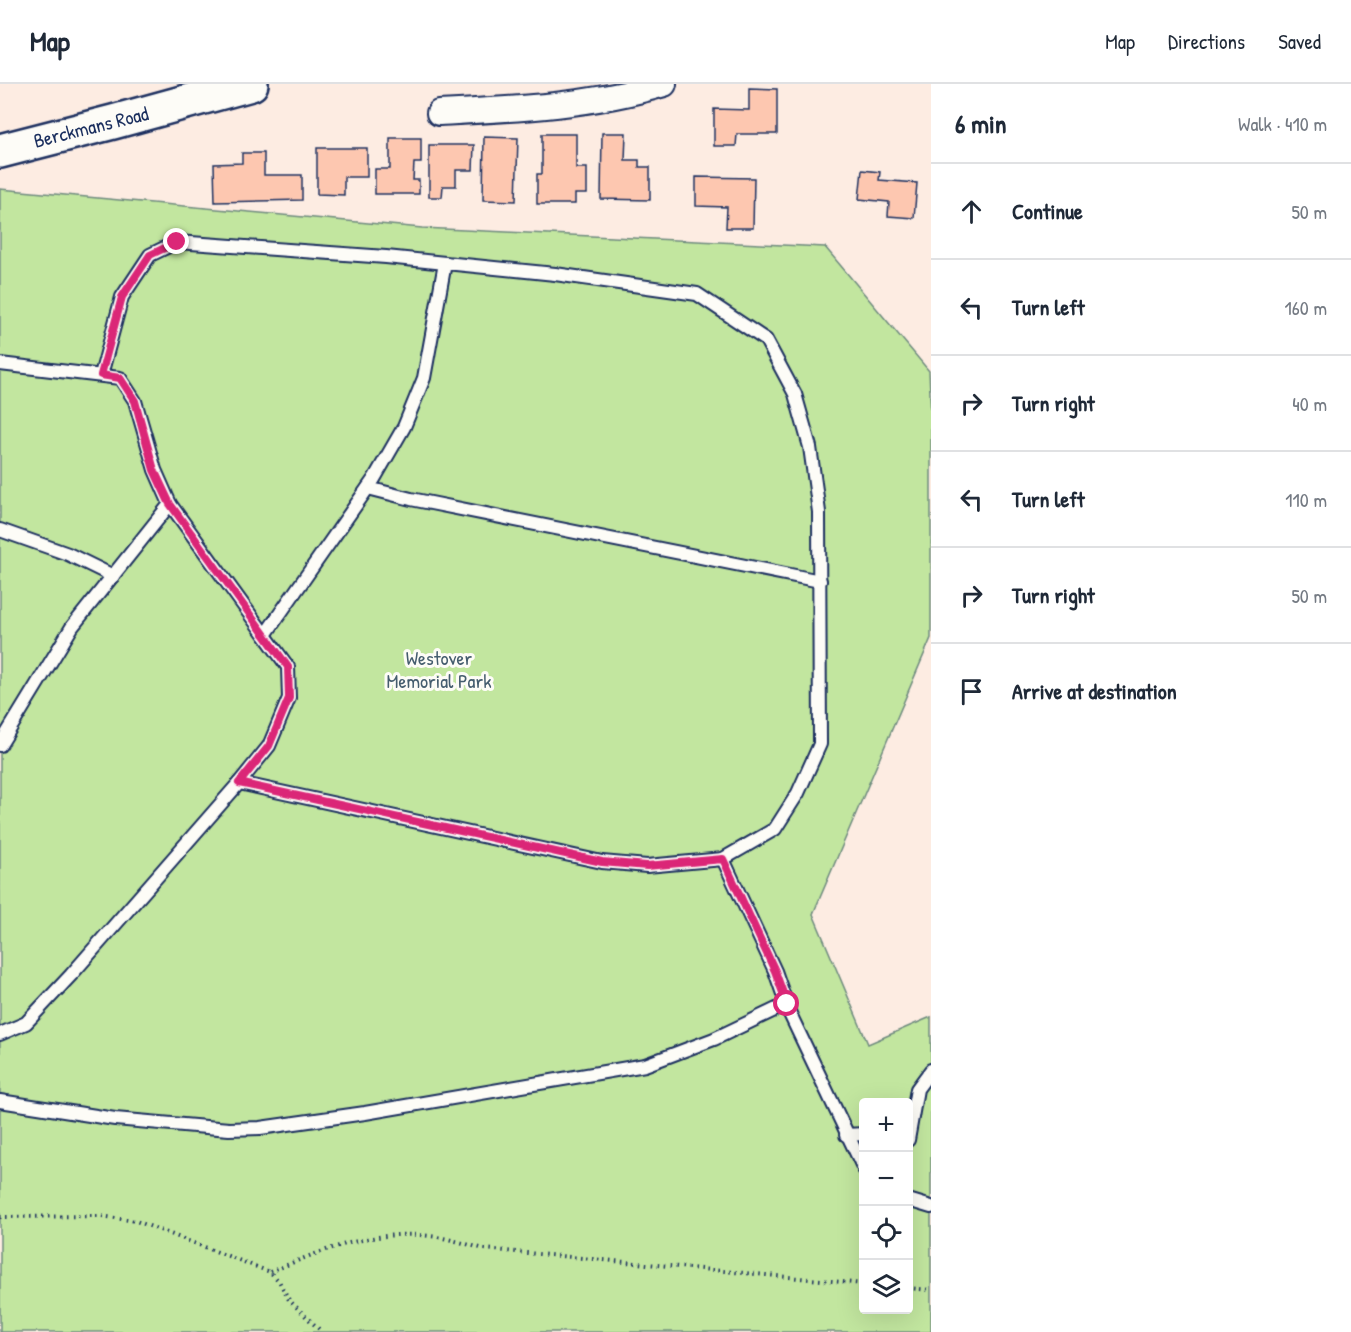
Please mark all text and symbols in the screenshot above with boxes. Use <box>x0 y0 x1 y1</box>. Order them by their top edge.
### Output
text: Map <box>30 22 70 60</box>
text: Map <box>1105 27 1135 56</box>
text: Directions <box>1168 27 1245 56</box>
text: Saved <box>1278 27 1321 56</box>
street label: Berckmans Road <box>31 99 151 154</box>
text: 6 min <box>955 106 1007 141</box>
text: Walk · 410 m <box>1238 110 1327 137</box>
icon: ahead <box>955 195 988 228</box>
text: Continue <box>1012 196 1083 226</box>
text: 50 m <box>1291 198 1327 225</box>
route end <box>163 228 189 254</box>
icon: left <box>955 291 988 324</box>
text: Turn left <box>1012 292 1085 322</box>
text: 160 m <box>1285 294 1327 321</box>
icon: right <box>955 387 988 420</box>
text: Turn right <box>1012 388 1095 418</box>
text: 40 m <box>1292 390 1327 417</box>
icon: left <box>955 483 988 516</box>
text: Turn left <box>1012 484 1085 514</box>
text: 110 m <box>1285 486 1327 513</box>
icon: right <box>955 579 988 612</box>
text: Turn right <box>1012 580 1095 610</box>
text: 50 m <box>1291 582 1327 609</box>
park label: Westover Memorial Park <box>387 644 491 694</box>
icon: arrive <box>955 675 988 708</box>
text: Arrive at destination <box>1012 676 1177 706</box>
route start <box>773 990 799 1016</box>
map controls <box>859 1098 913 1314</box>
button: + <box>859 1098 913 1152</box>
button: − <box>859 1152 913 1206</box>
button: locate <box>859 1206 913 1260</box>
button: layers <box>859 1260 913 1314</box>

